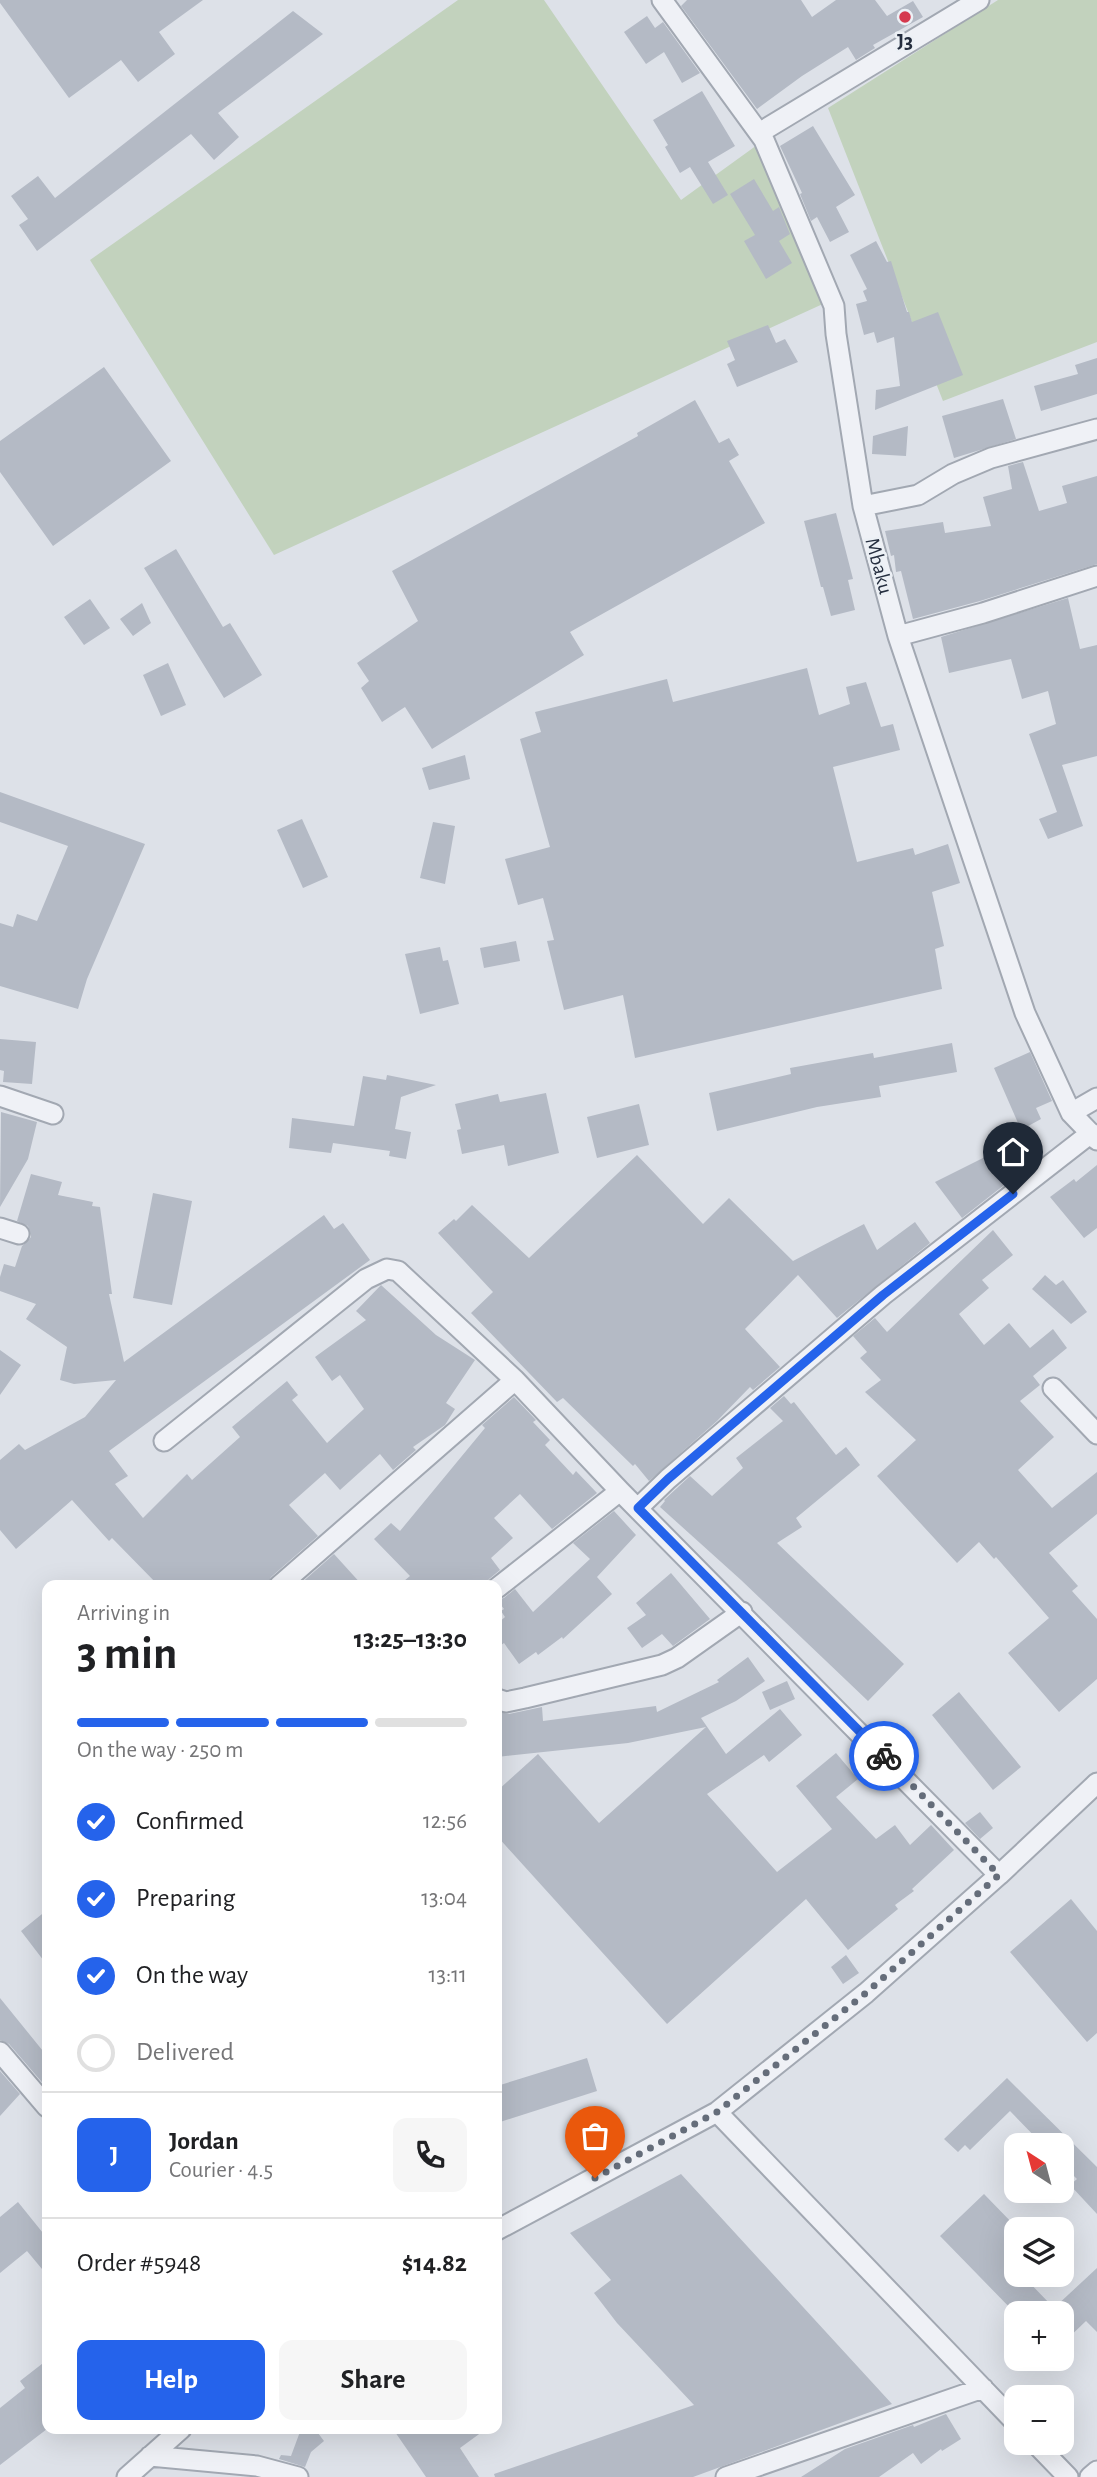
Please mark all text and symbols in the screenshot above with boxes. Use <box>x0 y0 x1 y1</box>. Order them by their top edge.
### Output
marker: J3 <box>897 9 913 25</box>
place label: J3 <box>897 31 913 52</box>
street label: Mbaku <box>861 536 897 597</box>
pin <box>983 1122 1043 1194</box>
icon: home <box>994 1133 1032 1171</box>
text: Arriving in <box>77 1602 170 1625</box>
text: 13:25–13:30 <box>354 1626 467 1652</box>
text: 3 min <box>77 1631 177 1677</box>
courier <box>849 1721 919 1791</box>
icon: bike <box>865 1737 903 1775</box>
text: On the way · 250 m <box>77 1739 244 1762</box>
icon: check <box>77 1803 115 1841</box>
text: Confirmed <box>136 1808 244 1834</box>
text: 12:56 <box>423 1810 467 1833</box>
icon: check <box>77 1880 115 1918</box>
text: Preparing <box>136 1885 235 1911</box>
text: 13:04 <box>421 1887 467 1910</box>
icon: check <box>77 1957 115 1995</box>
text: On the way <box>136 1962 248 1988</box>
text: 13:11 <box>429 1964 467 1987</box>
text: Delivered <box>136 2039 234 2065</box>
pin <box>565 2106 625 2178</box>
icon: bag <box>576 2117 614 2155</box>
button: phone <box>393 2118 467 2192</box>
text: Jordan <box>169 2128 239 2154</box>
north arrow <box>1004 2133 1074 2203</box>
map controls <box>1004 2133 1074 2455</box>
text: J <box>110 2142 118 2168</box>
text: Courier · 4.5 <box>169 2159 273 2182</box>
button: layers <box>1004 2217 1074 2287</box>
text: Order #5948 <box>77 2250 201 2276</box>
text: $14.82 <box>402 2250 467 2276</box>
button: + <box>1004 2301 1074 2371</box>
button: Help <box>77 2340 265 2420</box>
button: Share <box>279 2340 467 2420</box>
button: − <box>1004 2385 1074 2455</box>

